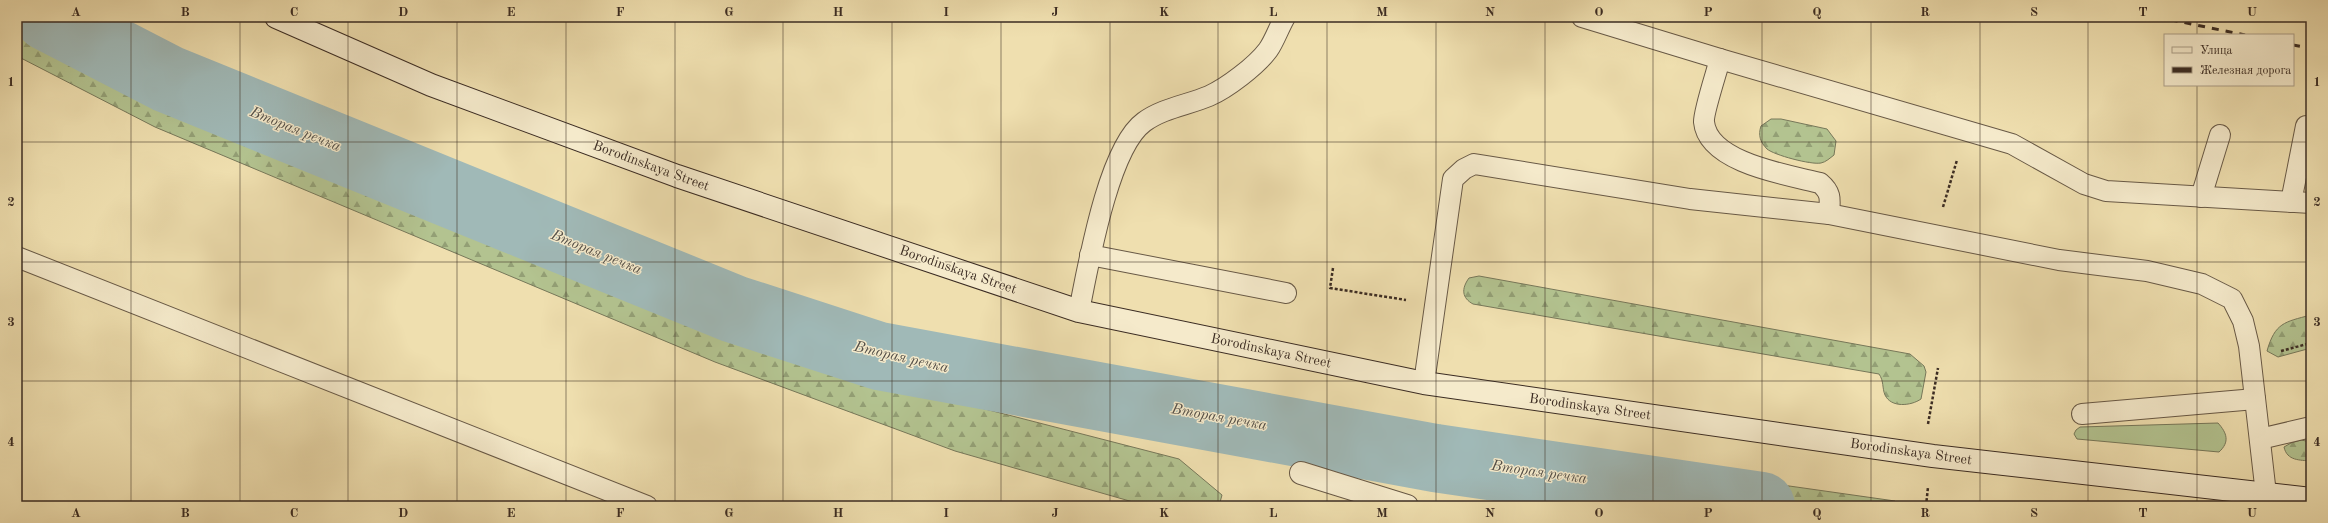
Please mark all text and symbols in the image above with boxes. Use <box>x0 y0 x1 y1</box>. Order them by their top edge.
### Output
text: A <box>71 6 81 19</box>
text: B <box>180 6 190 19</box>
text: C <box>290 6 298 19</box>
text: D <box>398 6 408 19</box>
text: E <box>507 6 516 19</box>
text: F <box>616 6 625 19</box>
text: G <box>724 6 734 19</box>
text: H <box>833 6 844 19</box>
text: I <box>943 6 949 19</box>
text: J <box>1051 6 1059 19</box>
text: K <box>1159 6 1169 19</box>
text: L <box>1269 6 1278 19</box>
text: M <box>1376 6 1388 19</box>
text: N <box>1485 6 1495 19</box>
text: O <box>1594 6 1604 19</box>
text: P <box>1703 6 1713 19</box>
text: Q <box>1812 6 1822 19</box>
text: R <box>1920 6 1930 19</box>
text: S <box>2030 6 2038 19</box>
text: T <box>2138 6 2148 19</box>
text: U <box>2247 6 2257 19</box>
legend <box>2164 34 2294 86</box>
text: Улица <box>2200 45 2233 57</box>
text: Железная дорога <box>2200 65 2291 77</box>
text: 1 <box>7 76 15 89</box>
text: 1 <box>2313 76 2321 89</box>
water label: Вторая речка <box>246 105 343 155</box>
street label: Borodinskaya Street <box>591 138 711 194</box>
text: 2 <box>7 196 15 209</box>
text: 2 <box>2313 196 2321 209</box>
water label: Вторая речка <box>547 228 644 278</box>
street label: Borodinskaya Street <box>898 243 1018 297</box>
text: 3 <box>7 316 15 329</box>
text: 3 <box>2313 316 2321 329</box>
street label: Borodinskaya Street <box>1209 331 1333 371</box>
water label: Вторая речка <box>851 340 950 376</box>
street label: Borodinskaya Street <box>1528 392 1652 422</box>
water label: Вторая речка <box>1169 402 1268 434</box>
text: 4 <box>7 436 15 449</box>
text: 4 <box>2313 436 2321 449</box>
street label: Borodinskaya Street <box>1849 437 1973 467</box>
water label: Вторая речка <box>1489 459 1588 487</box>
text: A <box>71 507 81 520</box>
text: B <box>180 507 190 520</box>
text: C <box>290 507 298 520</box>
text: D <box>398 507 408 520</box>
text: E <box>507 507 516 520</box>
text: F <box>616 507 625 520</box>
text: G <box>724 507 734 520</box>
text: H <box>833 507 844 520</box>
text: I <box>943 507 949 520</box>
text: J <box>1051 507 1059 520</box>
text: K <box>1159 507 1169 520</box>
text: L <box>1269 507 1278 520</box>
text: M <box>1376 507 1388 520</box>
text: N <box>1485 507 1495 520</box>
text: O <box>1594 507 1604 520</box>
text: P <box>1703 507 1713 520</box>
text: Q <box>1812 507 1822 520</box>
text: R <box>1920 507 1930 520</box>
text: S <box>2030 507 2038 520</box>
text: T <box>2138 507 2148 520</box>
text: U <box>2247 507 2257 520</box>

